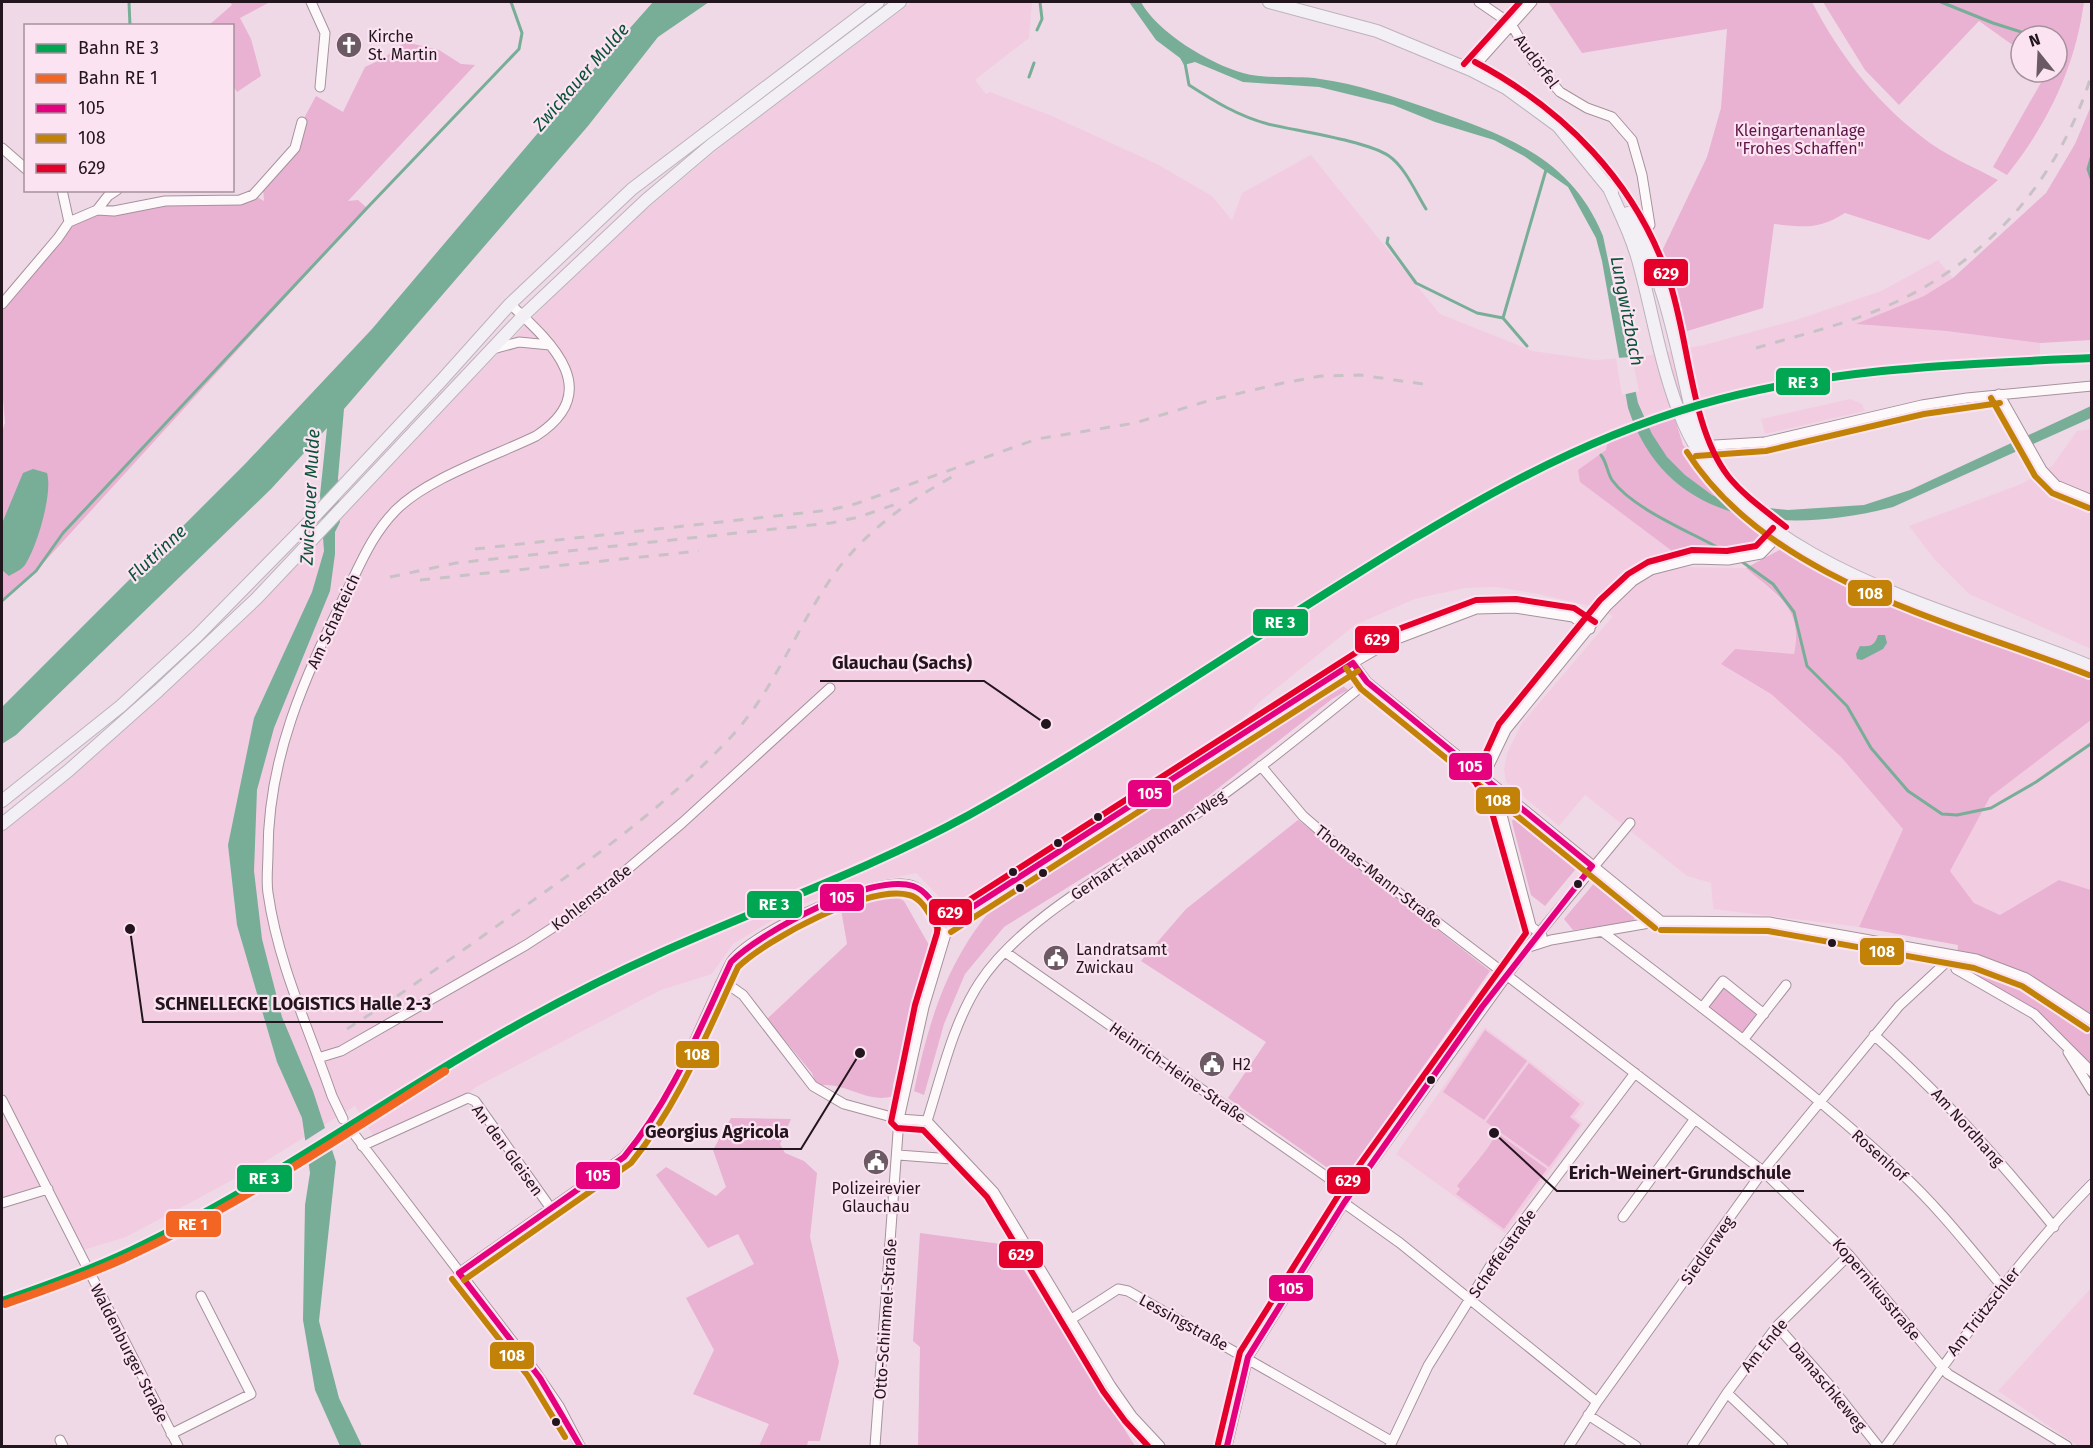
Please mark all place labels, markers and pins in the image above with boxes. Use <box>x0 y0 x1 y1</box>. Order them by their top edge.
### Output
place label: Kirche St. Martin <box>368 27 438 64</box>
church icon: Kirche St. Martin <box>334 30 364 60</box>
callout: Glauchau (Sachs) <box>820 645 984 681</box>
unlabelled marker <box>1092 811 1104 823</box>
unlabelled marker <box>1052 837 1064 849</box>
unlabelled marker <box>1007 866 1019 878</box>
unlabelled marker <box>1037 867 1049 879</box>
unlabelled marker <box>1572 878 1584 890</box>
unlabelled marker <box>1014 882 1026 894</box>
unlabelled marker <box>1826 937 1838 949</box>
place label: Landratsamt Zwickau <box>1076 940 1167 977</box>
public building icon: Landratsamt Zwickau <box>1041 943 1071 973</box>
callout: SCHNELLECKE LOGISTICS Halle 2-3 <box>143 986 443 1022</box>
public building icon: H2 <box>1197 1049 1227 1079</box>
place label: H2 <box>1232 1055 1251 1074</box>
unlabelled marker <box>1425 1074 1437 1086</box>
callout: Georgius Agricola <box>633 1113 801 1149</box>
public building icon: Polizeirevier Glauchau <box>861 1147 891 1177</box>
callout: Erich-Weinert-Grundschule <box>1557 1155 1804 1191</box>
place label: Polizeirevier Glauchau <box>831 1179 921 1216</box>
unlabelled marker <box>550 1416 562 1428</box>

